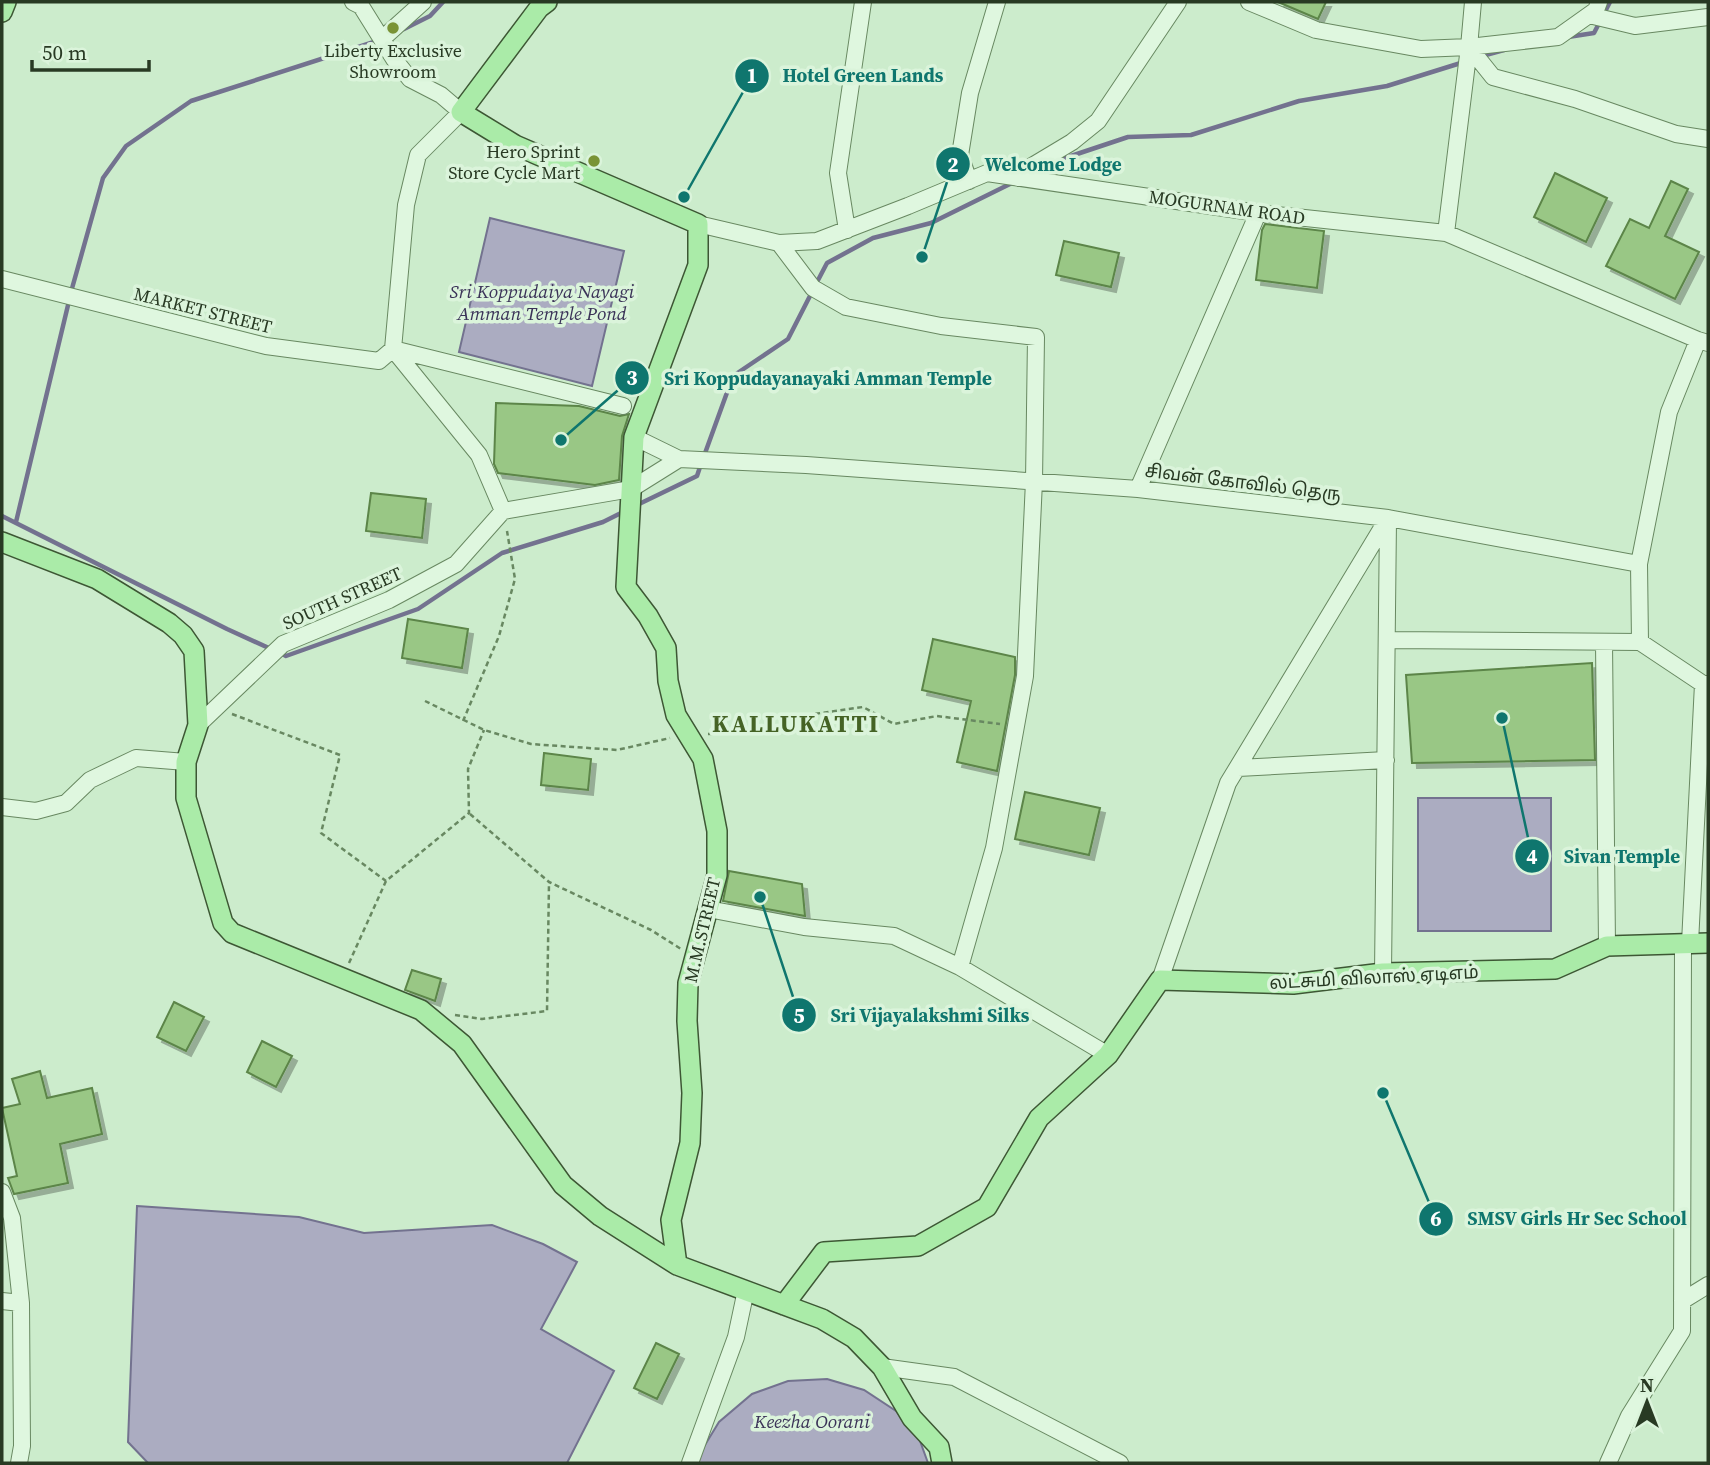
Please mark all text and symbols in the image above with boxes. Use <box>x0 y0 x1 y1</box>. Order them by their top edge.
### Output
marker: Liberty Exclusive Showroom <box>385 20 401 36</box>
scale bar <box>32 28 149 72</box>
text: 50 m <box>42 38 87 67</box>
place label: Liberty Exclusive Showroom <box>324 38 462 84</box>
callout: Hotel Green Lands <box>734 56 958 96</box>
text: 1 <box>746 61 758 90</box>
text: Hotel Green Lands <box>783 62 944 88</box>
place label: Hero Sprint Store Cycle Mart <box>448 139 580 185</box>
callout: Welcome Lodge <box>935 144 1135 184</box>
text: 2 <box>947 150 959 179</box>
text: Welcome Lodge <box>984 151 1122 177</box>
marker: Hero Sprint Store Cycle Mart <box>586 153 602 169</box>
street label: MOGURNAM ROAD <box>1147 184 1307 230</box>
water label: Sri Koppudaiya Nayagi Amman Temple Pond <box>450 278 635 326</box>
street label: MARKET STREET <box>131 281 275 339</box>
callout: Sri Koppudayanayaki Amman Temple <box>615 358 1006 398</box>
text: 3 <box>626 363 638 392</box>
text: Sri Koppudayanayaki Amman Temple <box>664 365 992 391</box>
street label: சிவன் கோவில் தெரு <box>1143 458 1343 506</box>
street label: SOUTH STREET <box>278 561 406 635</box>
district label: KALLUKATTI <box>712 707 880 740</box>
callout: Sivan Temple <box>1515 836 1694 876</box>
text: 4 <box>1526 842 1538 871</box>
text: Sivan Temple <box>1564 843 1680 869</box>
street label: M.M.STREET <box>678 875 726 985</box>
street label: லட்சுமி விலாஸ் ஏடிஎம் <box>1269 959 1479 995</box>
callout: Sri Vijayalakshmi Silks <box>781 995 1043 1035</box>
text: 5 <box>793 1001 805 1030</box>
text: Sri Vijayalakshmi Silks <box>831 1002 1030 1028</box>
callout: SMSV Girls Hr Sec School <box>1418 1199 1701 1239</box>
text: 6 <box>1430 1204 1442 1233</box>
text: SMSV Girls Hr Sec School <box>1467 1205 1687 1231</box>
north arrow <box>1612 1367 1682 1437</box>
text: N <box>1640 1372 1654 1398</box>
water label: Keezha Oorani <box>753 1408 870 1434</box>

